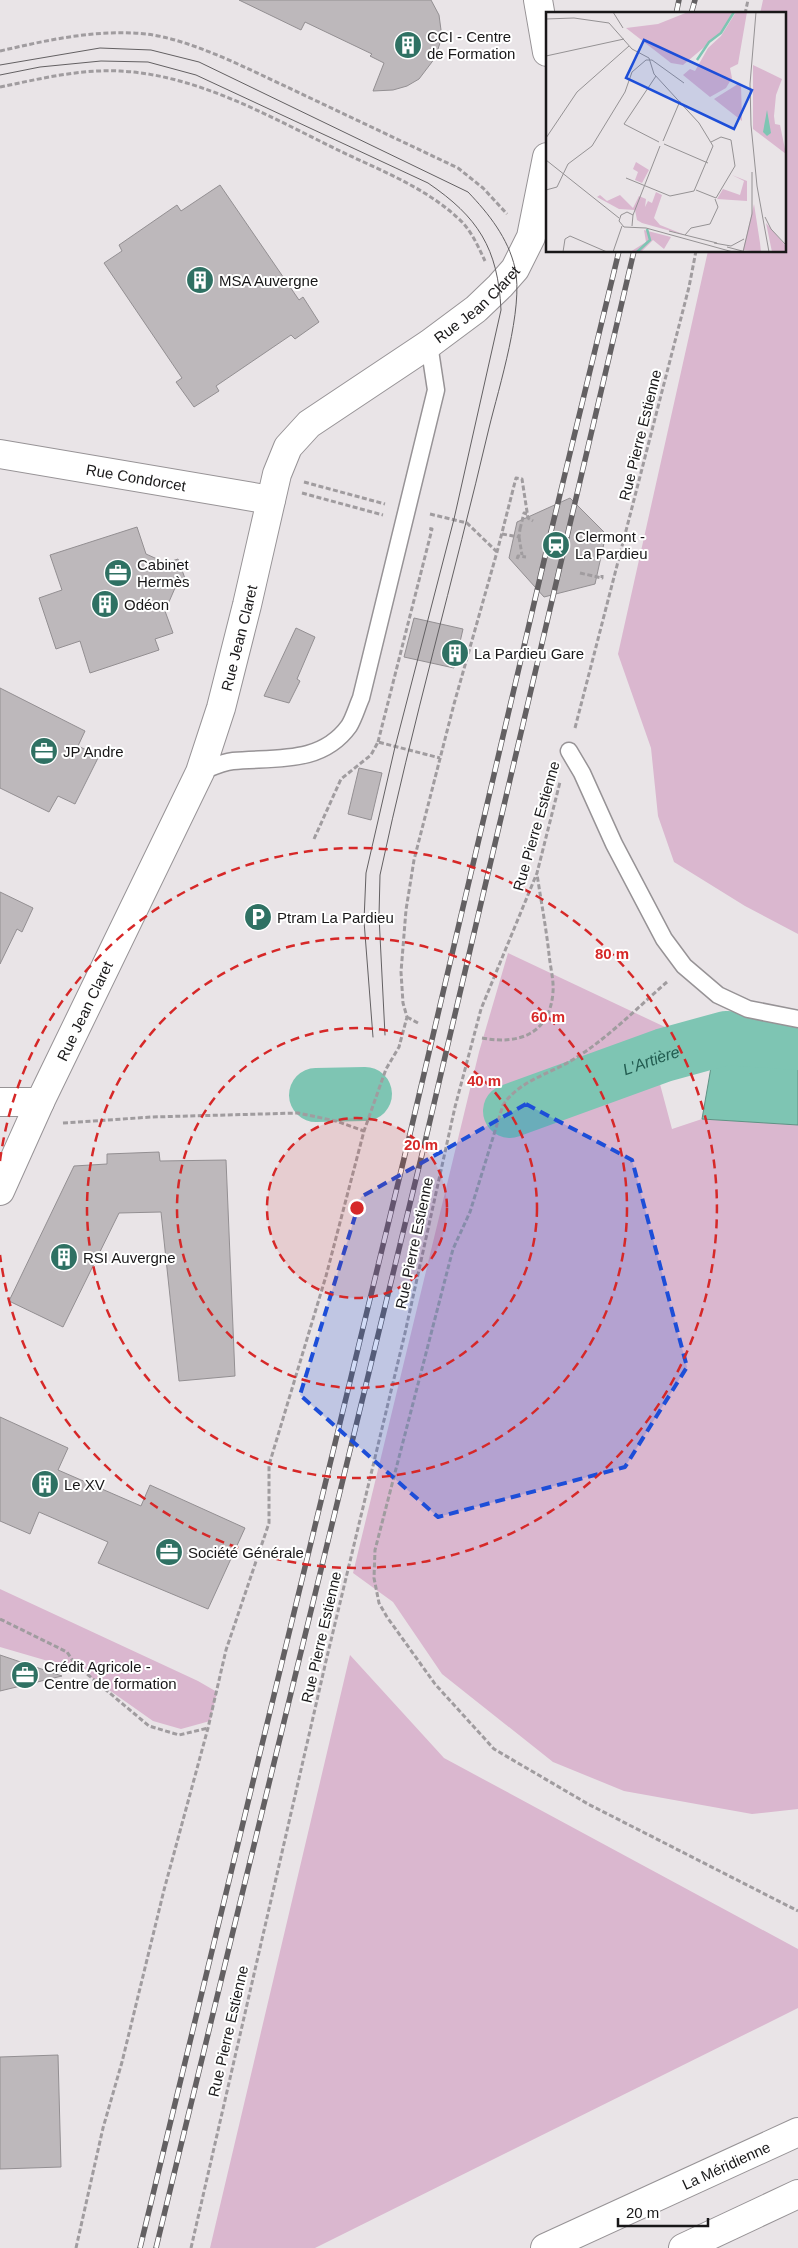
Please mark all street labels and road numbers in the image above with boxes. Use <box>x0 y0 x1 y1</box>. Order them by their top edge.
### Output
street label: Rue Jean Claret <box>430 261 523 346</box>
street label: Rue Pierre Estienne <box>616 368 664 502</box>
street label: Rue Condorcet <box>85 460 188 494</box>
street label: Rue Jean Claret <box>217 582 260 693</box>
street label: Rue Pierre Estienne <box>509 759 563 893</box>
street label: Rue Jean Claret <box>53 957 116 1063</box>
street label: Rue Pierre Estienne <box>392 1176 436 1310</box>
street label: Rue Pierre Estienne <box>298 1570 344 1704</box>
street label: Rue Pierre Estienne <box>205 1964 251 2098</box>
street label: La Méridienne <box>679 2138 773 2193</box>

